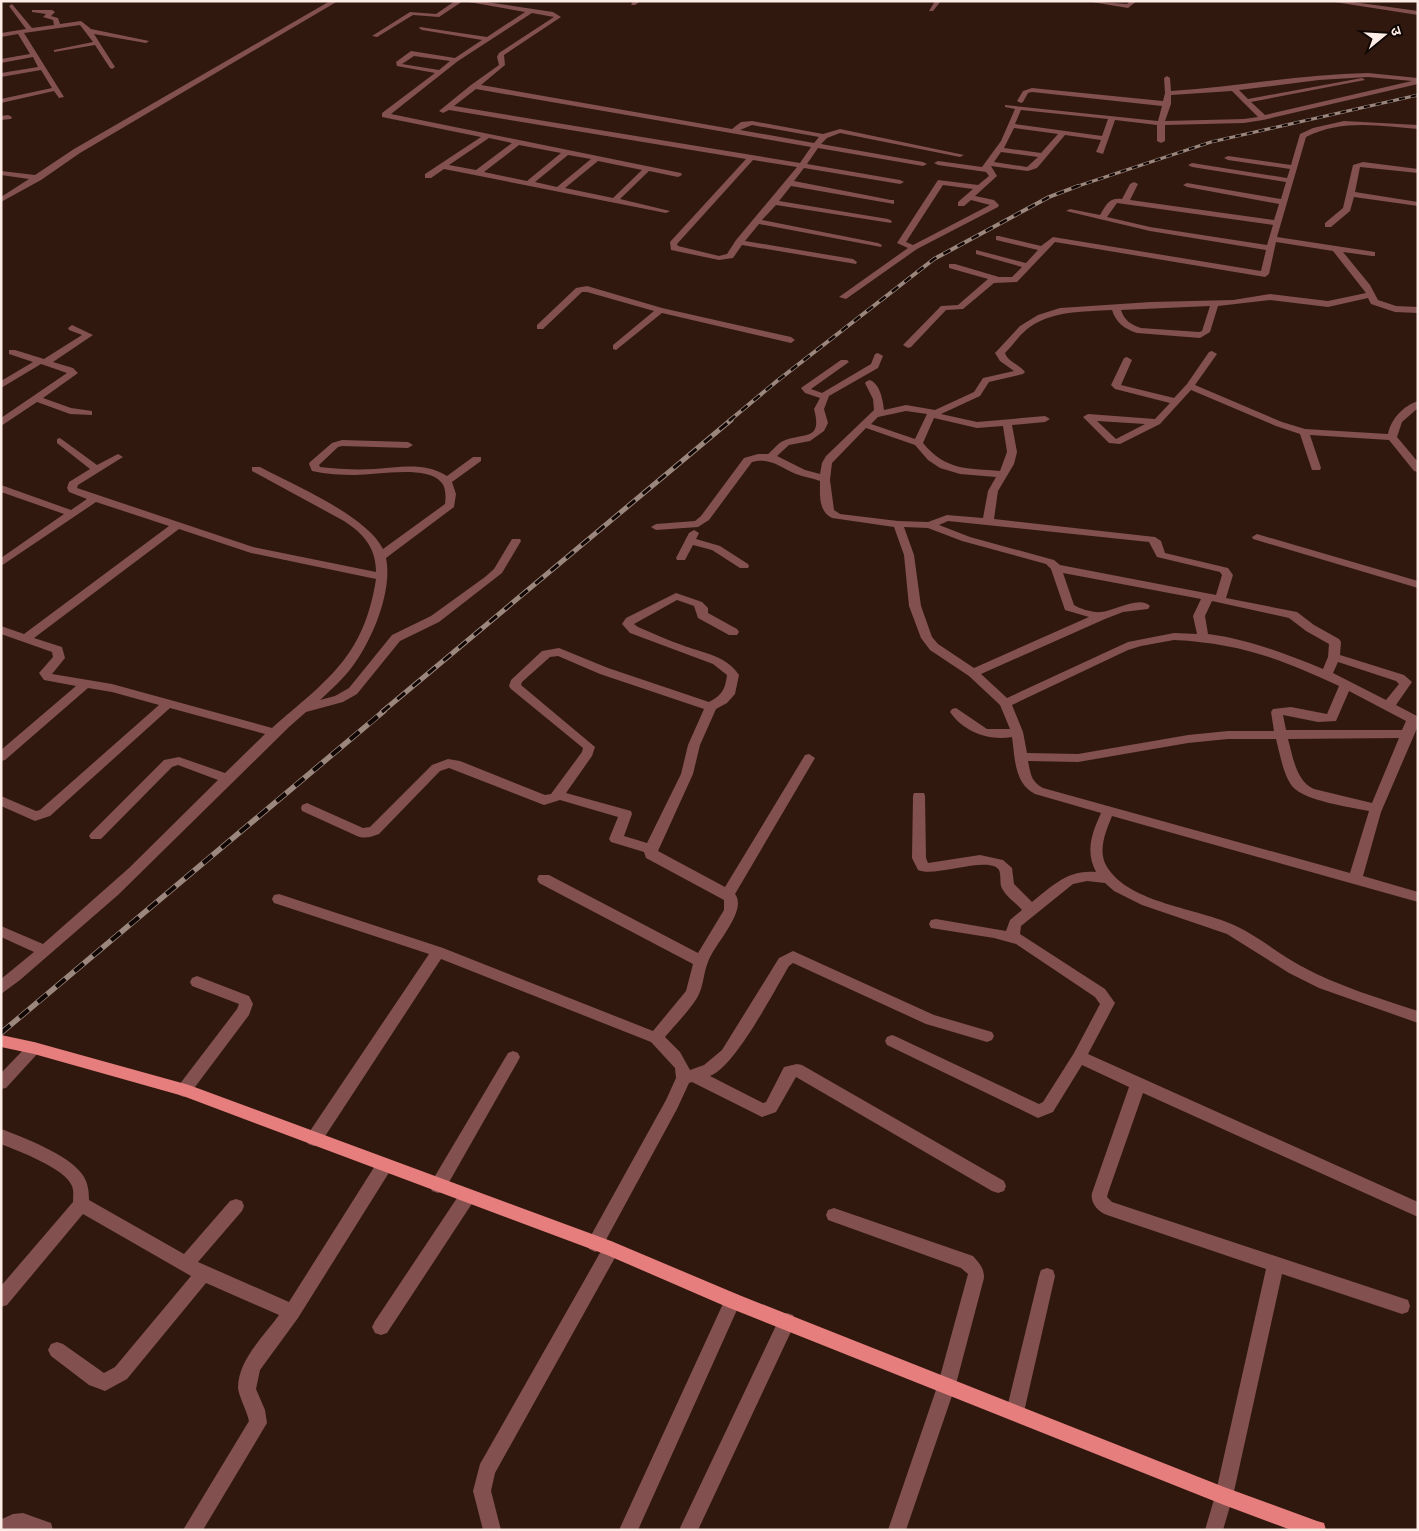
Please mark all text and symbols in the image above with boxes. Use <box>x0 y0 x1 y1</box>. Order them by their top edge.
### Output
north arrow <box>1359 10 1409 60</box>
text: उ <box>1386 24 1407 39</box>

